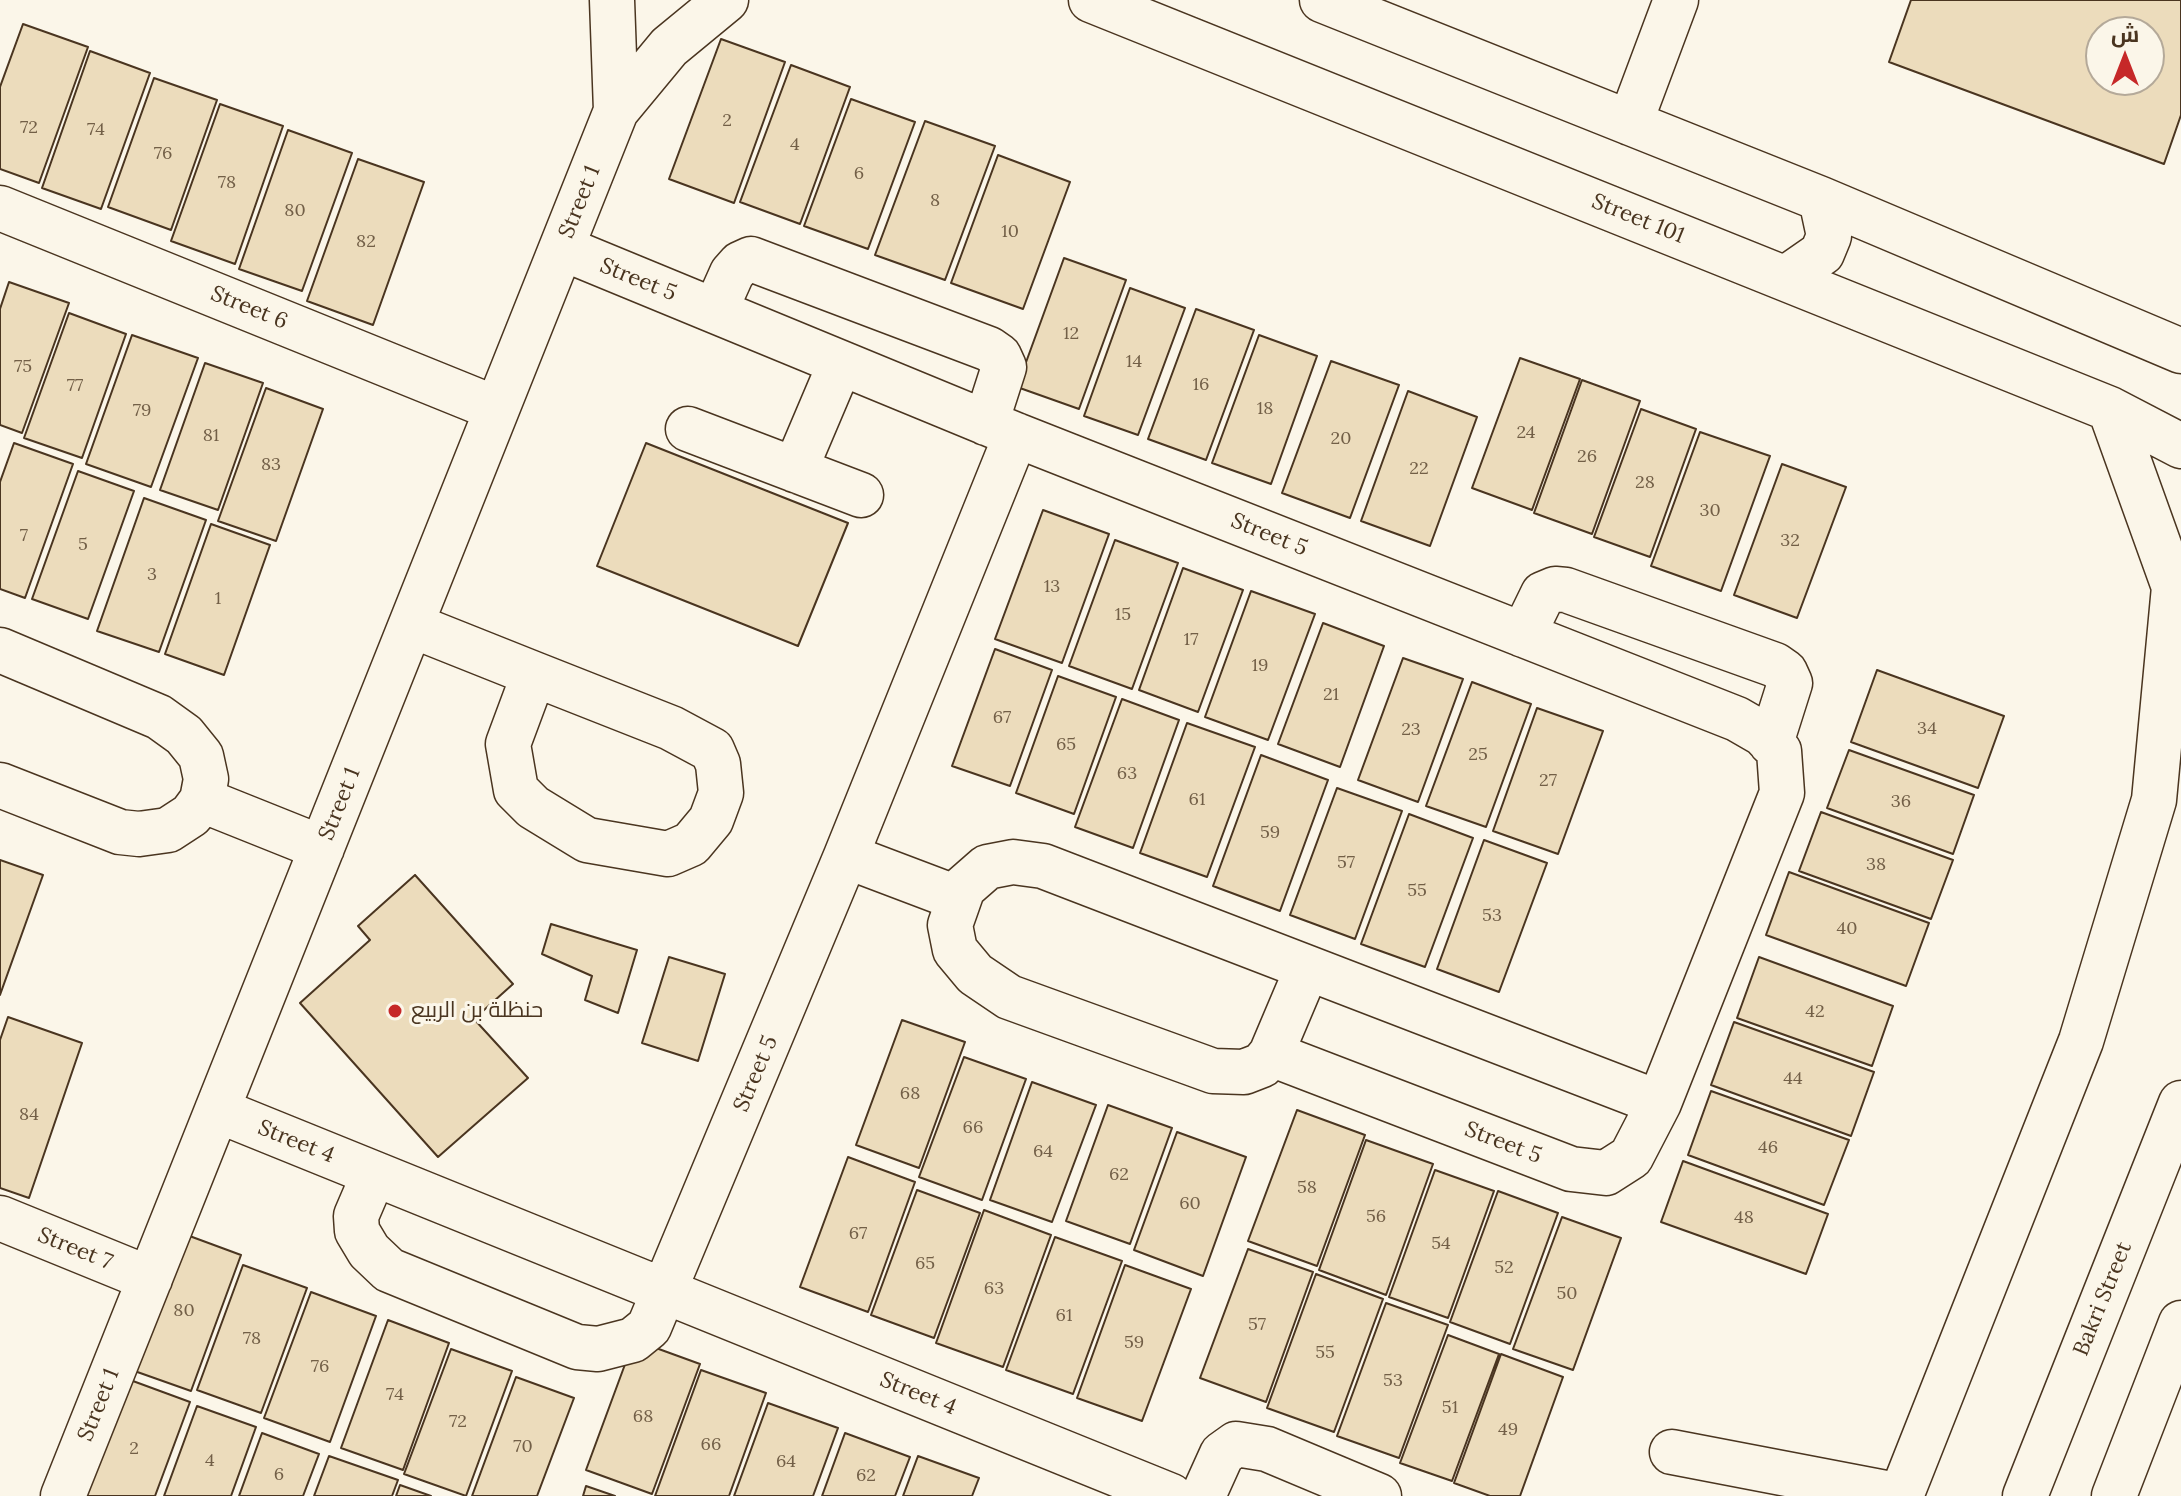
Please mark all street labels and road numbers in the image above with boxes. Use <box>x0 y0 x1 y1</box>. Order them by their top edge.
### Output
street label: Street 1 <box>553 162 607 242</box>
street label: Street 101 <box>1588 188 1688 250</box>
street label: Street 5 <box>596 253 680 307</box>
street label: Street 6 <box>207 281 291 335</box>
street label: Street 5 <box>1227 508 1311 562</box>
street label: Street 1 <box>313 764 367 844</box>
street label: Street 5 <box>728 1032 784 1116</box>
street label: Street 4 <box>254 1115 338 1169</box>
street label: Street 5 <box>1461 1116 1545 1170</box>
street label: Street 7 <box>34 1222 116 1276</box>
street label: Bakri Street <box>2068 1238 2138 1360</box>
street label: Street 1 <box>72 1365 126 1445</box>
street label: Street 4 <box>876 1367 960 1421</box>

